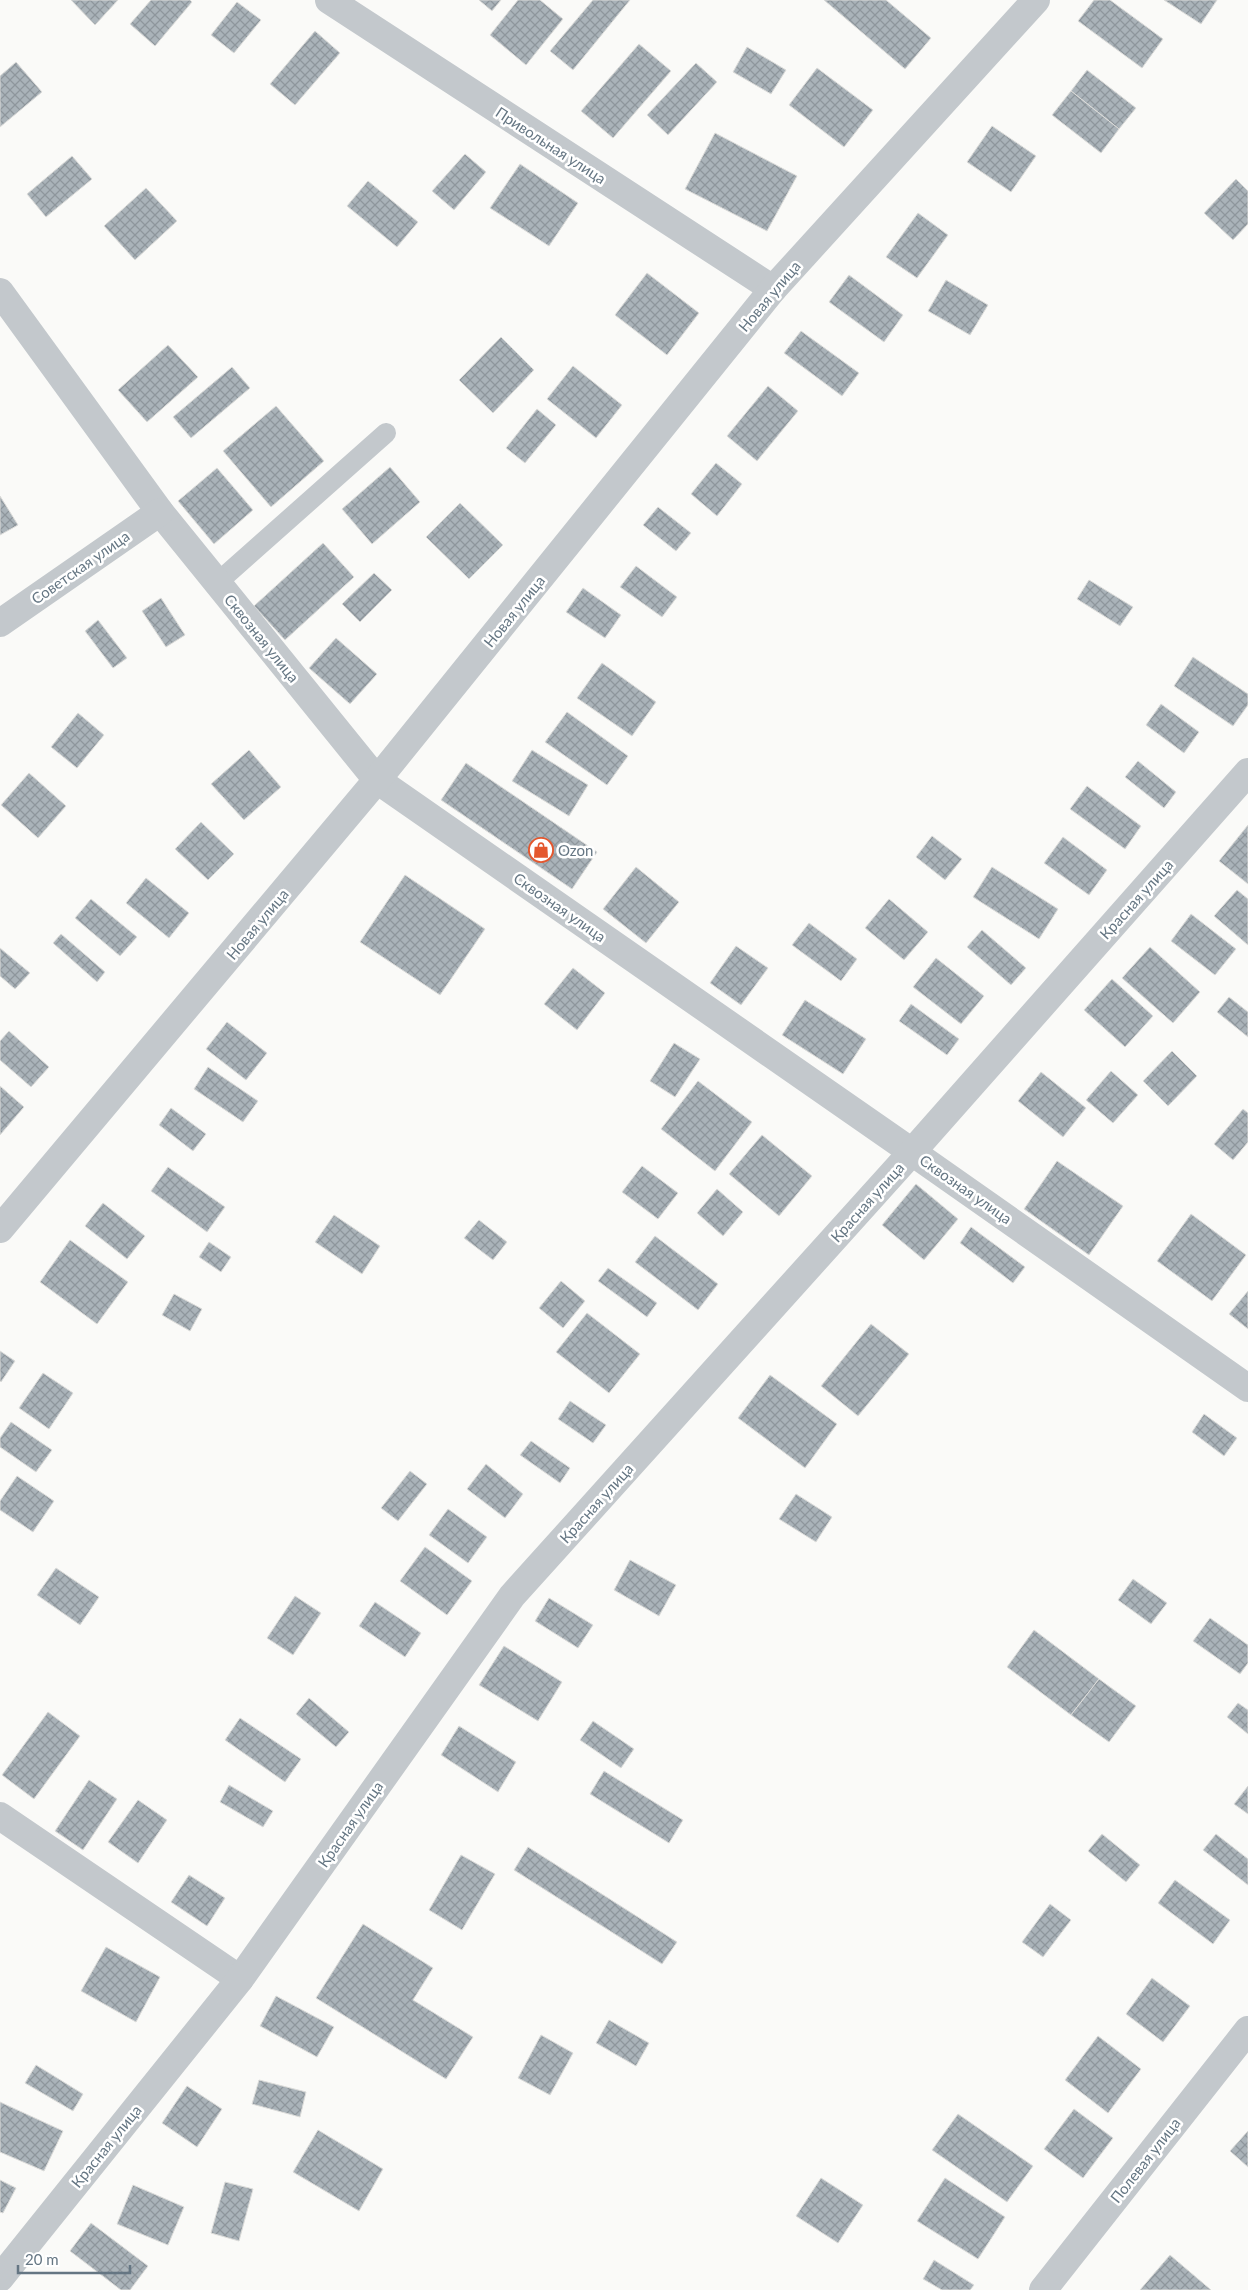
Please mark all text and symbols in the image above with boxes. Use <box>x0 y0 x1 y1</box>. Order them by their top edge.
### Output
street label: Привольная улица <box>493 103 609 187</box>
street label: Новая улица <box>734 257 804 335</box>
street label: Советская улица <box>28 527 132 607</box>
street label: Новая улица <box>480 572 548 650</box>
street label: Сквозная улица <box>221 590 303 686</box>
shop icon: Ozon <box>528 837 554 863</box>
place label: Ozon <box>558 841 593 859</box>
street label: Красная улица <box>1095 855 1177 943</box>
street label: Сквозная улица <box>510 869 610 945</box>
street label: Новая улица <box>222 885 292 963</box>
street label: Сквозная улица <box>916 1151 1016 1227</box>
street label: Красная улица <box>826 1158 908 1246</box>
street label: Красная улица <box>555 1459 637 1547</box>
street label: Красная улица <box>314 1777 386 1871</box>
street label: Красная улица <box>67 2101 145 2191</box>
street label: Полевая улица <box>1106 2114 1184 2206</box>
scale bar <box>18 2242 130 2274</box>
text: 20 m <box>25 2250 59 2268</box>

